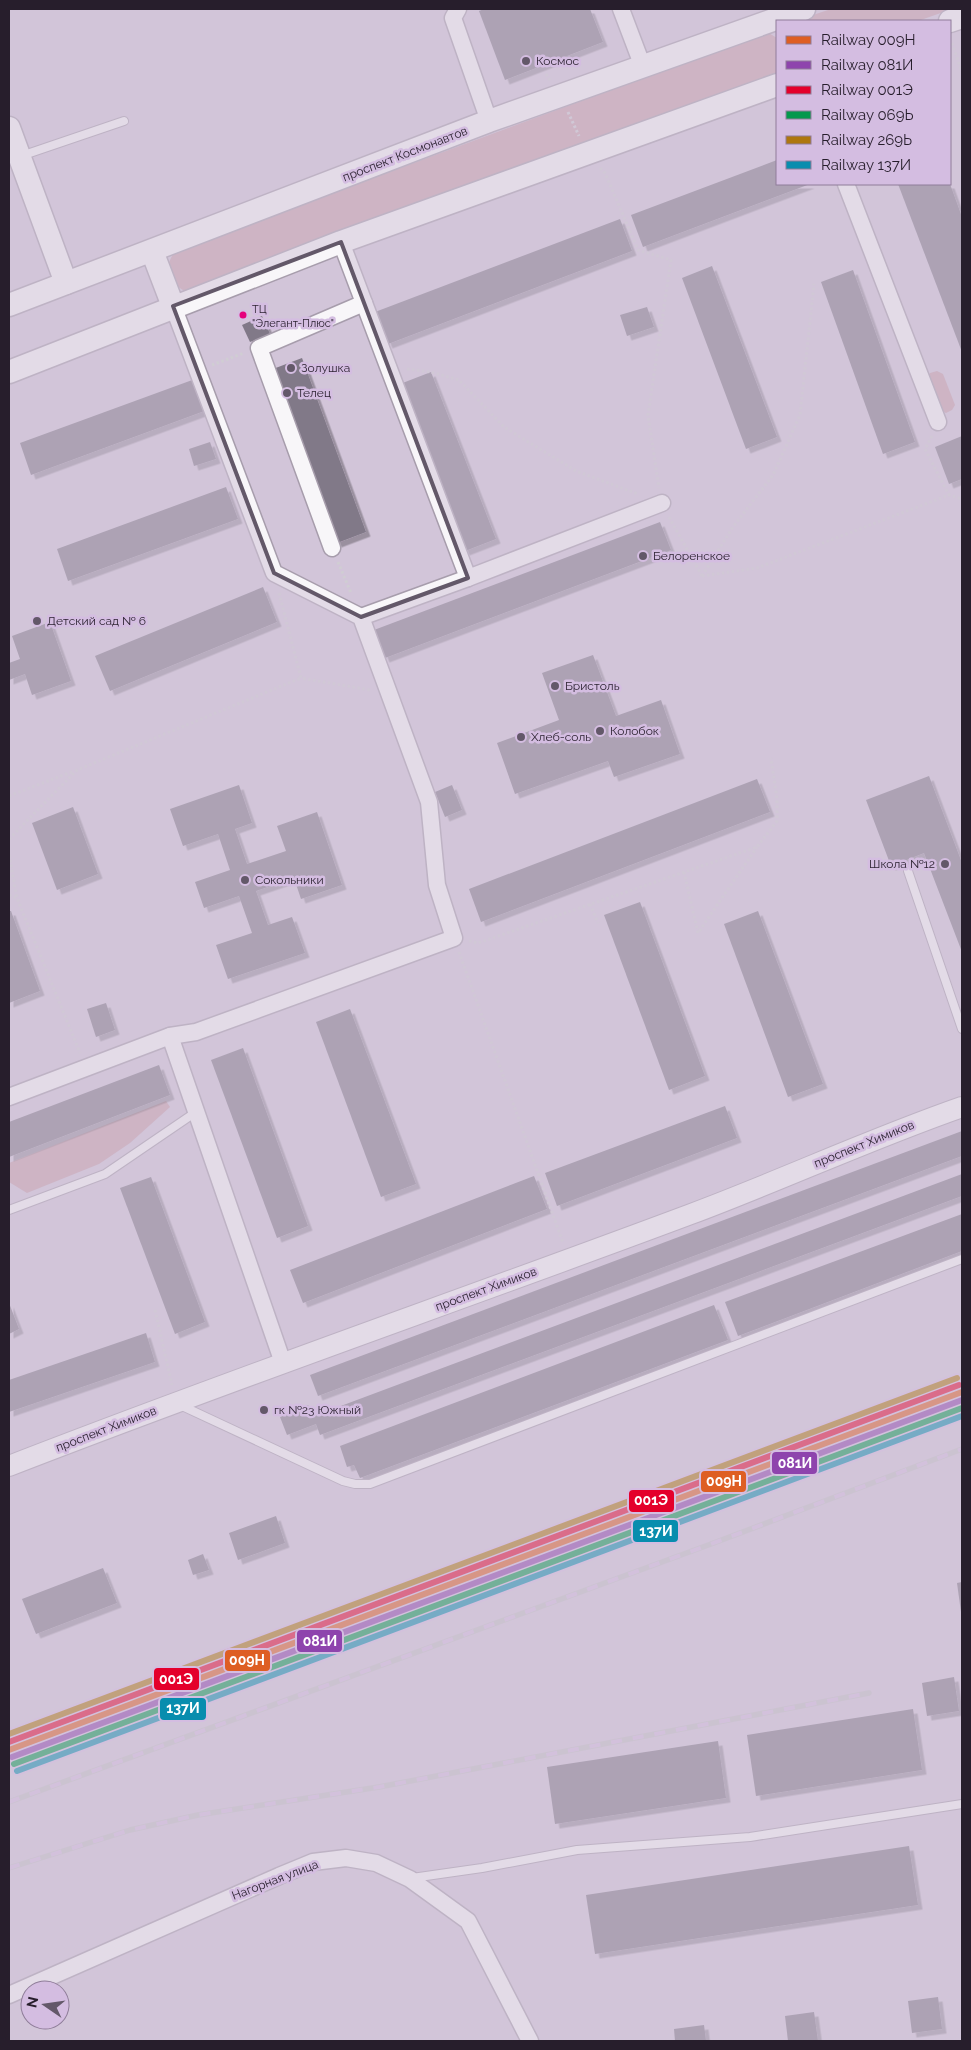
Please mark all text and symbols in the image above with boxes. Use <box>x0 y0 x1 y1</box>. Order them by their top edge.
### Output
legend <box>776 20 951 185</box>
text: Railway 009Н <box>821 31 916 49</box>
place label: Космос <box>536 54 580 68</box>
marker: Космос <box>520 55 532 67</box>
text: Railway 081И <box>821 56 913 74</box>
text: Railway 001Э <box>821 81 913 99</box>
text: Railway 069Ь <box>821 106 914 124</box>
street label: проспект Космонавтов <box>341 124 469 184</box>
text: Railway 269Ь <box>821 131 912 149</box>
text: Railway 137И <box>821 156 911 174</box>
place label: ТЦ "Элегант-Плюс" <box>252 303 334 330</box>
marker: ТЦ "Элегант-Плюс" <box>238 310 248 320</box>
place label: Золушка <box>301 361 350 375</box>
marker: Золушка <box>285 362 297 374</box>
place label: Телец <box>297 386 331 400</box>
marker: Телец <box>281 387 293 399</box>
place label: Белоренское <box>653 549 730 563</box>
marker: Белоренское <box>637 550 649 562</box>
place label: Детский сад № 6 <box>47 614 146 628</box>
marker: Детский сад № 6 <box>31 615 43 627</box>
place label: Бристоль <box>565 679 620 693</box>
marker: Бристоль <box>549 680 561 692</box>
place label: Колобок <box>610 724 659 738</box>
marker: Колобок <box>594 725 606 737</box>
place label: Хлеб-соль <box>531 730 591 744</box>
marker: Хлеб-соль <box>515 731 527 743</box>
place label: Школа №12 <box>869 857 935 871</box>
marker: Школа №12 <box>939 858 951 870</box>
place label: Сокольники <box>255 873 324 887</box>
marker: Сокольники <box>239 874 251 886</box>
street label: проспект Химиков <box>812 1118 916 1170</box>
street label: проспект Химиков <box>434 1264 538 1314</box>
street label: проспект Химиков <box>54 1403 158 1455</box>
place label: гк №23 Южный <box>274 1403 361 1417</box>
marker: гк №23 Южный <box>258 1404 270 1416</box>
line badge: 081И <box>771 1451 818 1475</box>
text: 081И <box>778 1455 812 1471</box>
line badge: 009Н <box>700 1470 747 1493</box>
text: 009Н <box>706 1473 742 1489</box>
line badge: 001Э <box>628 1489 675 1513</box>
text: 001Э <box>634 1492 668 1508</box>
line badge: 137И <box>632 1519 679 1543</box>
text: 137И <box>639 1523 673 1539</box>
line badge: 081И <box>296 1629 343 1653</box>
text: 081И <box>303 1633 337 1649</box>
line badge: 009Н <box>224 1649 271 1672</box>
text: 009Н <box>229 1652 265 1668</box>
line badge: 001Э <box>153 1667 200 1691</box>
text: 001Э <box>159 1671 193 1687</box>
line badge: 137И <box>159 1697 207 1721</box>
text: 137И <box>166 1700 200 1716</box>
street label: Нагорная улица <box>230 1857 320 1903</box>
north arrow <box>20 1980 70 2030</box>
text: N <box>23 1995 41 2009</box>

